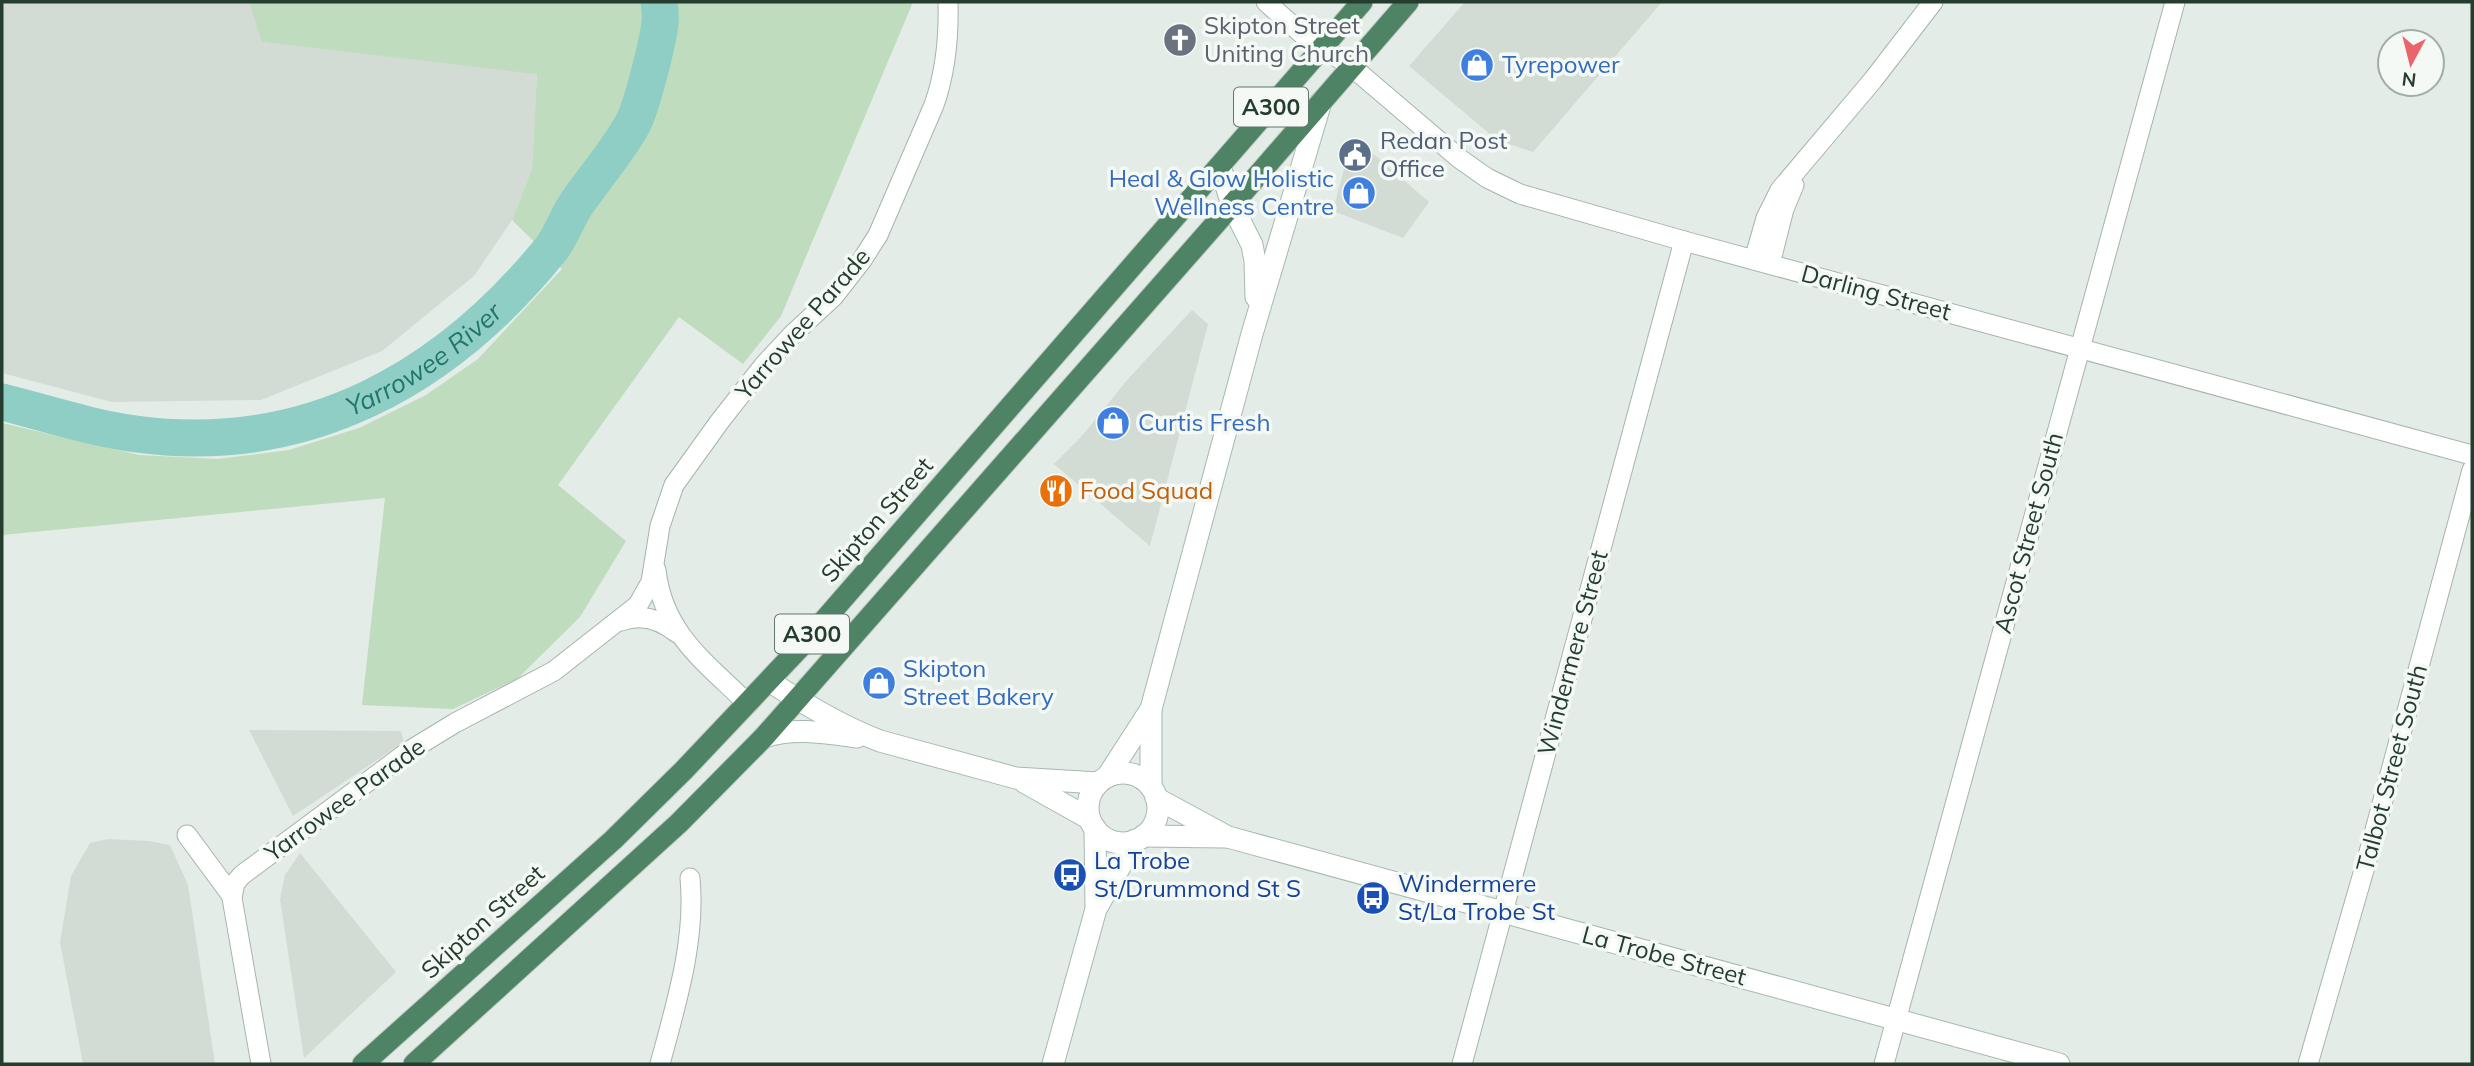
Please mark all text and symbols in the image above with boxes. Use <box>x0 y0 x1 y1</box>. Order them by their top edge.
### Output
place label: Skipton Street Uniting Church <box>1204 10 1369 68</box>
church icon: Skipton Street Uniting Church <box>1161 21 1199 59</box>
north arrow <box>2376 28 2446 98</box>
shop icon: Tyrepower <box>1458 46 1496 84</box>
place label: Tyrepower <box>1502 49 1620 79</box>
text: N <box>2400 67 2418 93</box>
road number: A300 <box>1234 88 1308 127</box>
place label: Redan Post Office <box>1380 125 1508 183</box>
public building icon: Redan Post Office <box>1336 136 1374 174</box>
place label: Heal & Glow Holistic Wellness Centre <box>1109 163 1334 221</box>
shop icon: Heal & Glow Holistic Wellness Centre <box>1340 174 1378 212</box>
street label: Yarrowee Parade <box>728 241 876 406</box>
street label: Darling Street <box>1798 258 1954 326</box>
water label: Yarrowee River <box>341 294 510 423</box>
shop icon: Curtis Fresh <box>1094 404 1132 442</box>
place label: Curtis Fresh <box>1138 407 1270 437</box>
street label: Ascot Street South <box>1987 429 2069 637</box>
street label: Skipton Street <box>814 451 939 588</box>
restaurant icon: Food Squad <box>1037 472 1075 510</box>
place label: Food Squad <box>1080 475 1213 505</box>
street label: Windermere Street <box>1530 547 1614 759</box>
road number: A300 <box>775 614 849 654</box>
place label: Skipton Street Bakery <box>903 653 1054 711</box>
street label: Talbot Street South <box>2349 661 2433 875</box>
shop icon: Skipton Street Bakery <box>860 664 898 702</box>
street label: Yarrowee Parade <box>258 731 430 868</box>
place label: La Trobe St/Drummond St S <box>1094 845 1301 903</box>
bus stop icon: La Trobe St/Drummond St S <box>1051 856 1089 894</box>
street label: Skipton Street <box>414 858 550 985</box>
place label: Windermere St/La Trobe St <box>1398 868 1555 926</box>
bus stop icon: Windermere St/La Trobe St <box>1354 879 1392 917</box>
street label: La Trobe Street <box>1579 919 1750 991</box>

